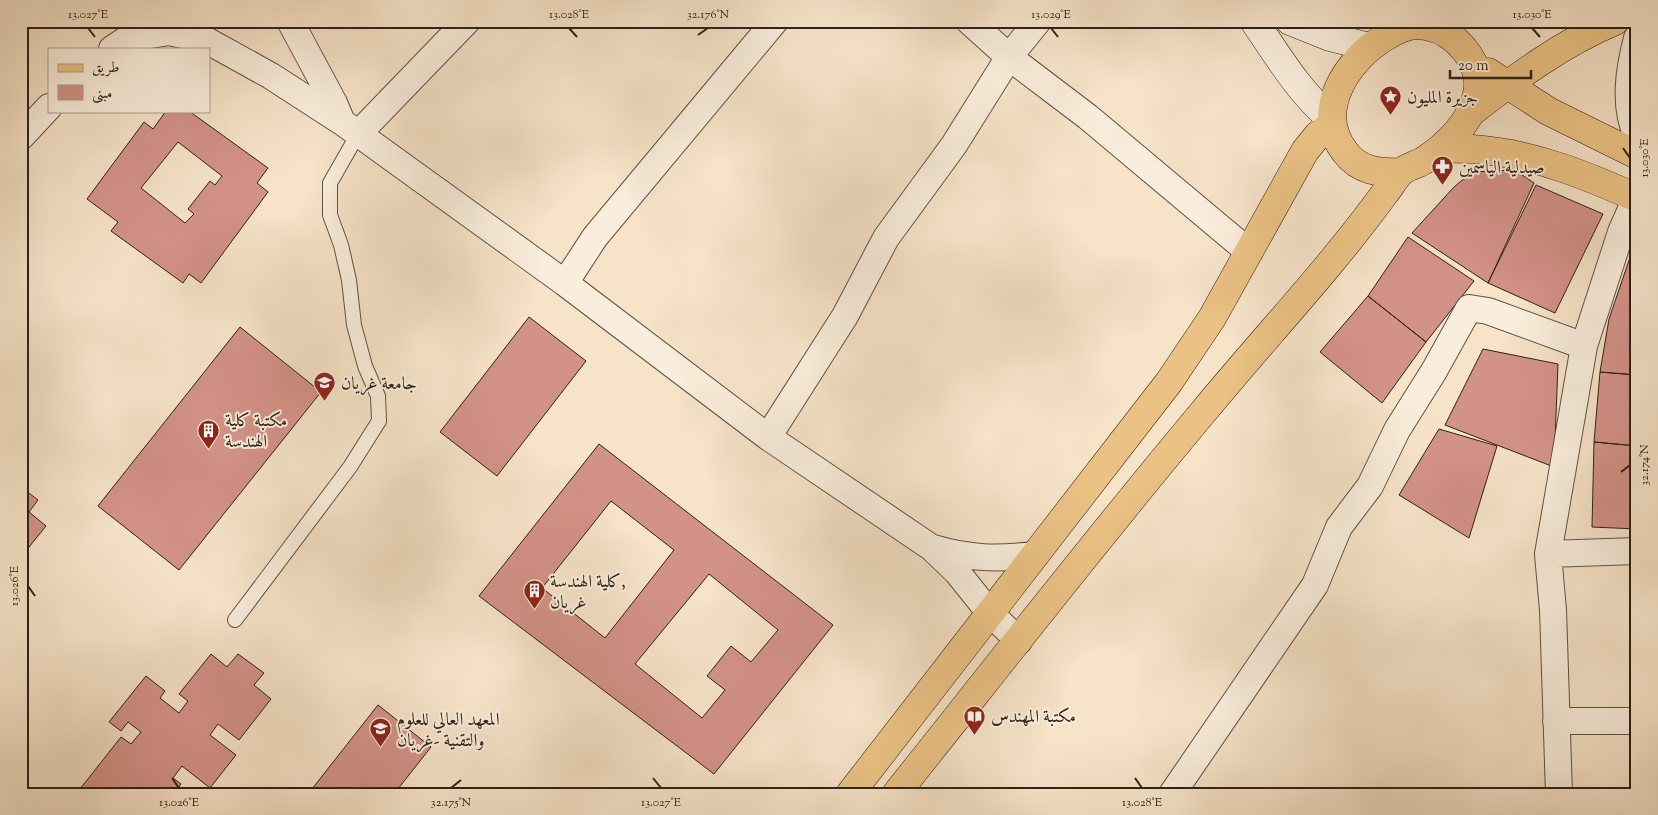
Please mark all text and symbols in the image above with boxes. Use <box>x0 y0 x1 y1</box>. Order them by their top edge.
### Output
text: 13.027°E <box>68 6 109 24</box>
text: 13.028°E <box>549 6 590 24</box>
text: 32.176°N <box>687 6 730 24</box>
text: 13.029°E <box>1031 6 1071 24</box>
text: 13.030°E <box>1512 6 1552 24</box>
legend <box>48 48 210 112</box>
scale bar <box>1450 48 1532 80</box>
text: 20 m <box>1458 56 1489 77</box>
text: طريق <box>92 58 119 79</box>
text: مبنى <box>92 84 112 105</box>
place icon: جزيرة المليون <box>1379 85 1403 116</box>
place label: جزيرة المليون <box>1407 86 1478 112</box>
text: 13.030°E <box>1636 138 1654 178</box>
pharmacy icon: صيدلية الياسمين <box>1431 155 1455 186</box>
place label: صيدلية الياسمين <box>1459 156 1544 182</box>
school or university icon: جامعة غريان <box>313 371 337 402</box>
place label: جامعة غريان <box>341 372 417 398</box>
place label: مكتبة كلية الهندسة <box>225 409 287 456</box>
building icon: مكتبة كلية الهندسة <box>197 418 221 449</box>
text: 32.174°N <box>1636 444 1654 486</box>
text: 13.026°E <box>6 565 24 606</box>
place label: كلية الهندسة, غريان <box>550 570 626 617</box>
building icon: كلية الهندسة, غريان <box>522 579 546 610</box>
library icon: مكتبة المهندس <box>963 704 987 735</box>
place label: مكتبة المهندس <box>991 705 1076 731</box>
place label: المعهد العالي للعلوم والتقنية -غريان <box>397 708 500 755</box>
school or university icon: المعهد العالي للعلوم والتقنية -غريان <box>369 717 393 748</box>
text: 13.026°E <box>159 794 200 812</box>
text: 32.175°N <box>431 794 472 812</box>
text: 13.027°E <box>641 794 682 812</box>
text: 13.028°E <box>1122 794 1163 812</box>

